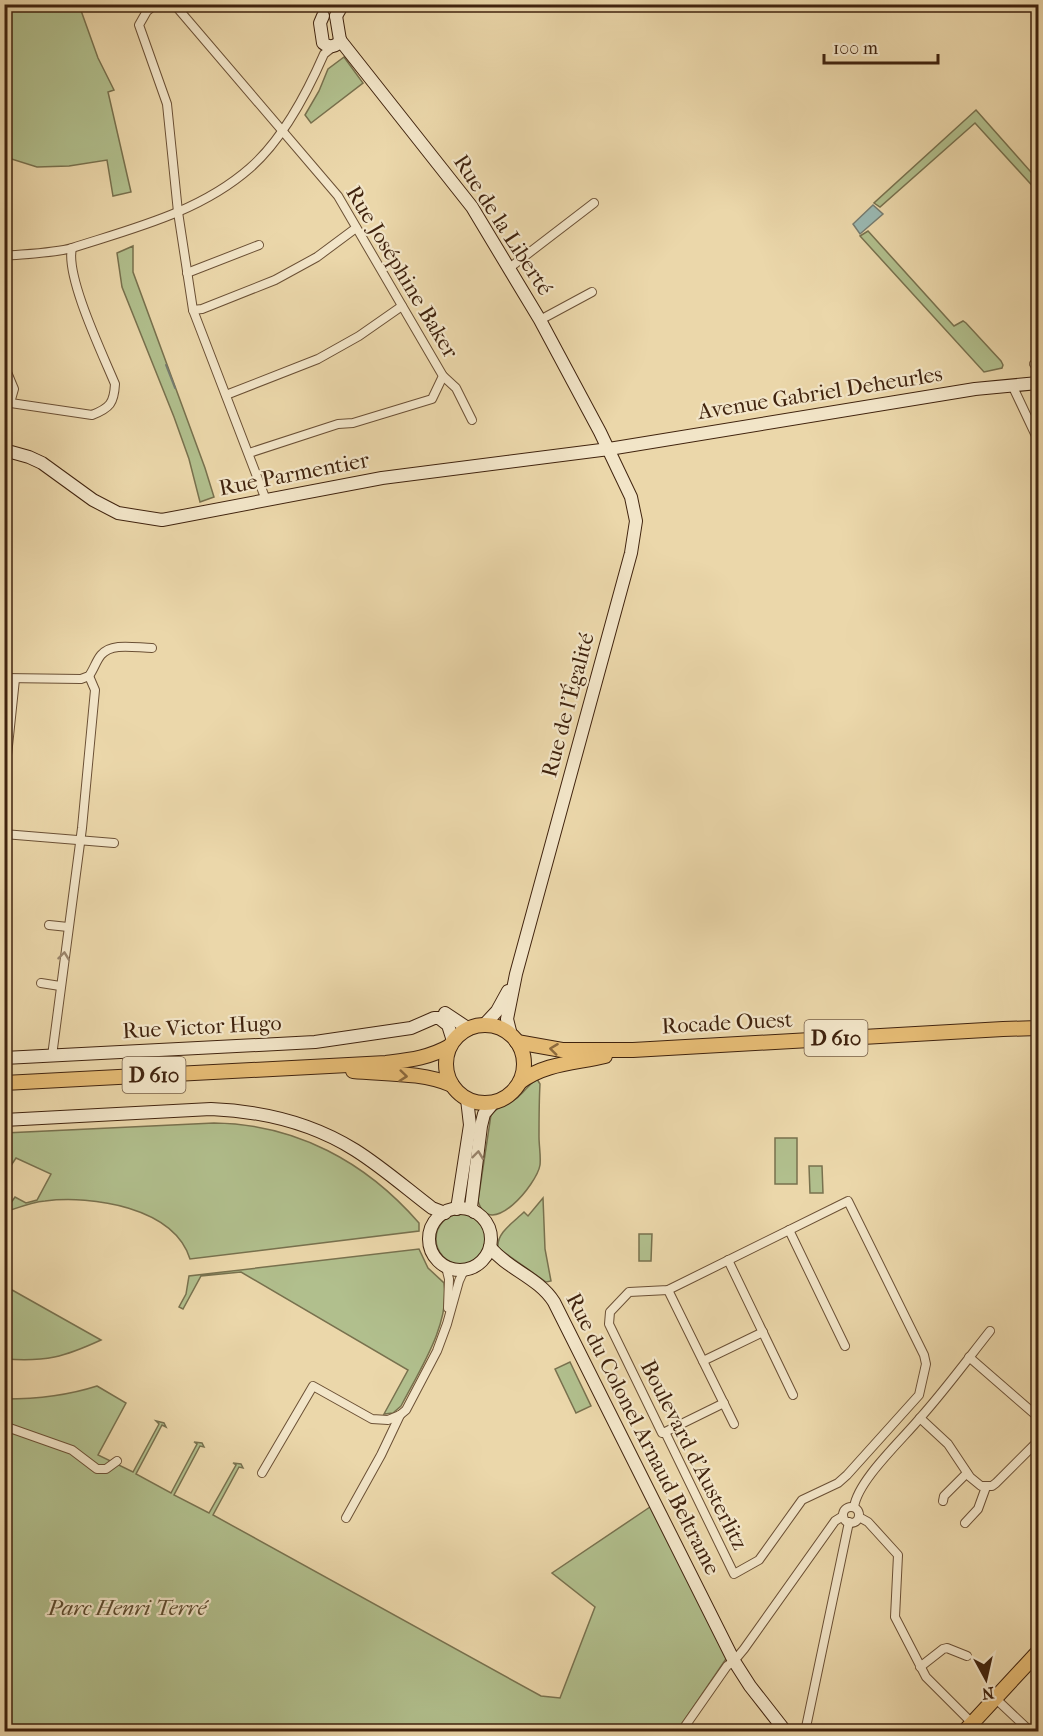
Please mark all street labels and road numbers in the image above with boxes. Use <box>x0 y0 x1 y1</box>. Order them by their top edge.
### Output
street label: Rue de la Liberté <box>448 150 558 300</box>
street label: Rue Joséphine Baker <box>340 181 464 363</box>
street label: Avenue Gabriel Deheurles <box>695 361 944 425</box>
street label: Rue Parmentier <box>217 447 372 501</box>
street label: Rue de l'Égalité <box>535 630 600 780</box>
street label: Rocade Ouest <box>661 1007 793 1039</box>
street label: Rue Victor Hugo <box>122 1010 282 1044</box>
road number: D 610 <box>804 1020 868 1056</box>
road number: D 610 <box>122 1057 186 1093</box>
street label: Rue du Colonel Arnaud Beltrame <box>560 1289 726 1579</box>
street label: Boulevard d'Austerlitz <box>635 1356 753 1554</box>

